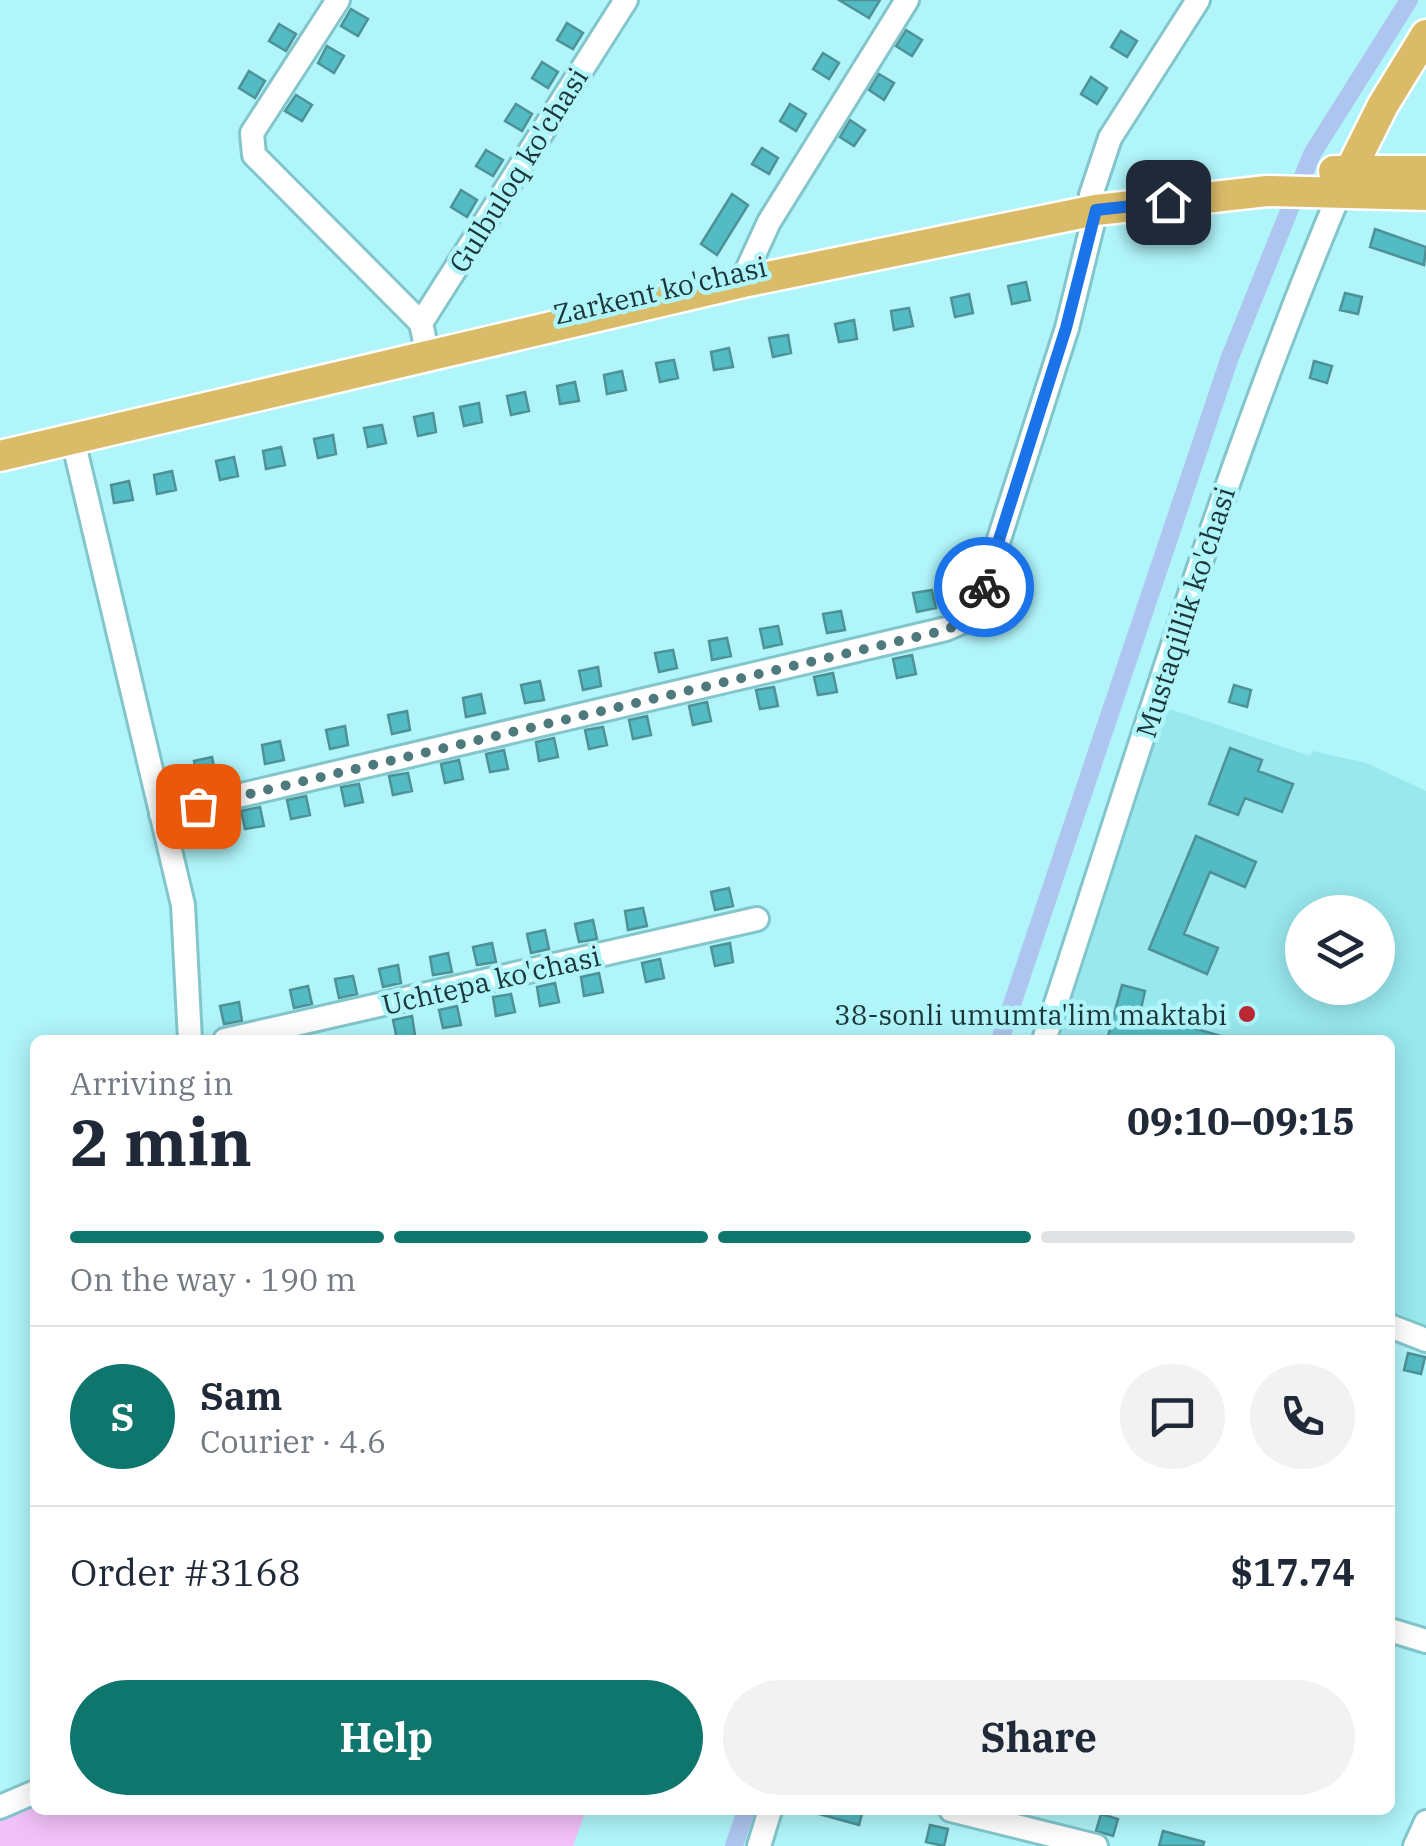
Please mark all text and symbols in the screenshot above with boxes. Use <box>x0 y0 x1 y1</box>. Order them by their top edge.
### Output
street label: Gulbuloq ko'chasi <box>440 61 596 279</box>
pin <box>1126 160 1211 245</box>
icon: home <box>1141 175 1196 230</box>
street label: Zarkent ko'chasi <box>550 247 770 333</box>
street label: Mustaqillik ko'chasi <box>1127 482 1243 742</box>
courier <box>934 537 1034 637</box>
icon: bike <box>957 560 1012 615</box>
pin <box>156 764 241 849</box>
icon: bag <box>171 779 226 834</box>
map controls <box>1285 895 1395 1005</box>
button: layers <box>1285 895 1395 1005</box>
street label: Uchtepa ko'chasi <box>378 937 604 1023</box>
place label: 38-sonli umumta'lim maktabi <box>834 996 1227 1033</box>
marker: 38-sonli umumta'lim maktabi <box>1236 1003 1258 1025</box>
text: Arriving in <box>70 1062 233 1104</box>
text: 09:10–09:15 <box>1127 1096 1355 1145</box>
text: 2 min <box>70 1099 252 1184</box>
text: On the way · 190 m <box>70 1258 356 1300</box>
button: chat <box>1120 1364 1225 1469</box>
button: phone <box>1250 1364 1355 1469</box>
text: Sam <box>200 1371 283 1420</box>
text: S <box>111 1392 134 1441</box>
text: Courier · 4.6 <box>200 1420 386 1462</box>
text: Order #3168 <box>70 1547 301 1596</box>
text: $17.74 <box>1230 1547 1355 1596</box>
button: Help <box>70 1680 703 1795</box>
button: Share <box>723 1680 1355 1795</box>

